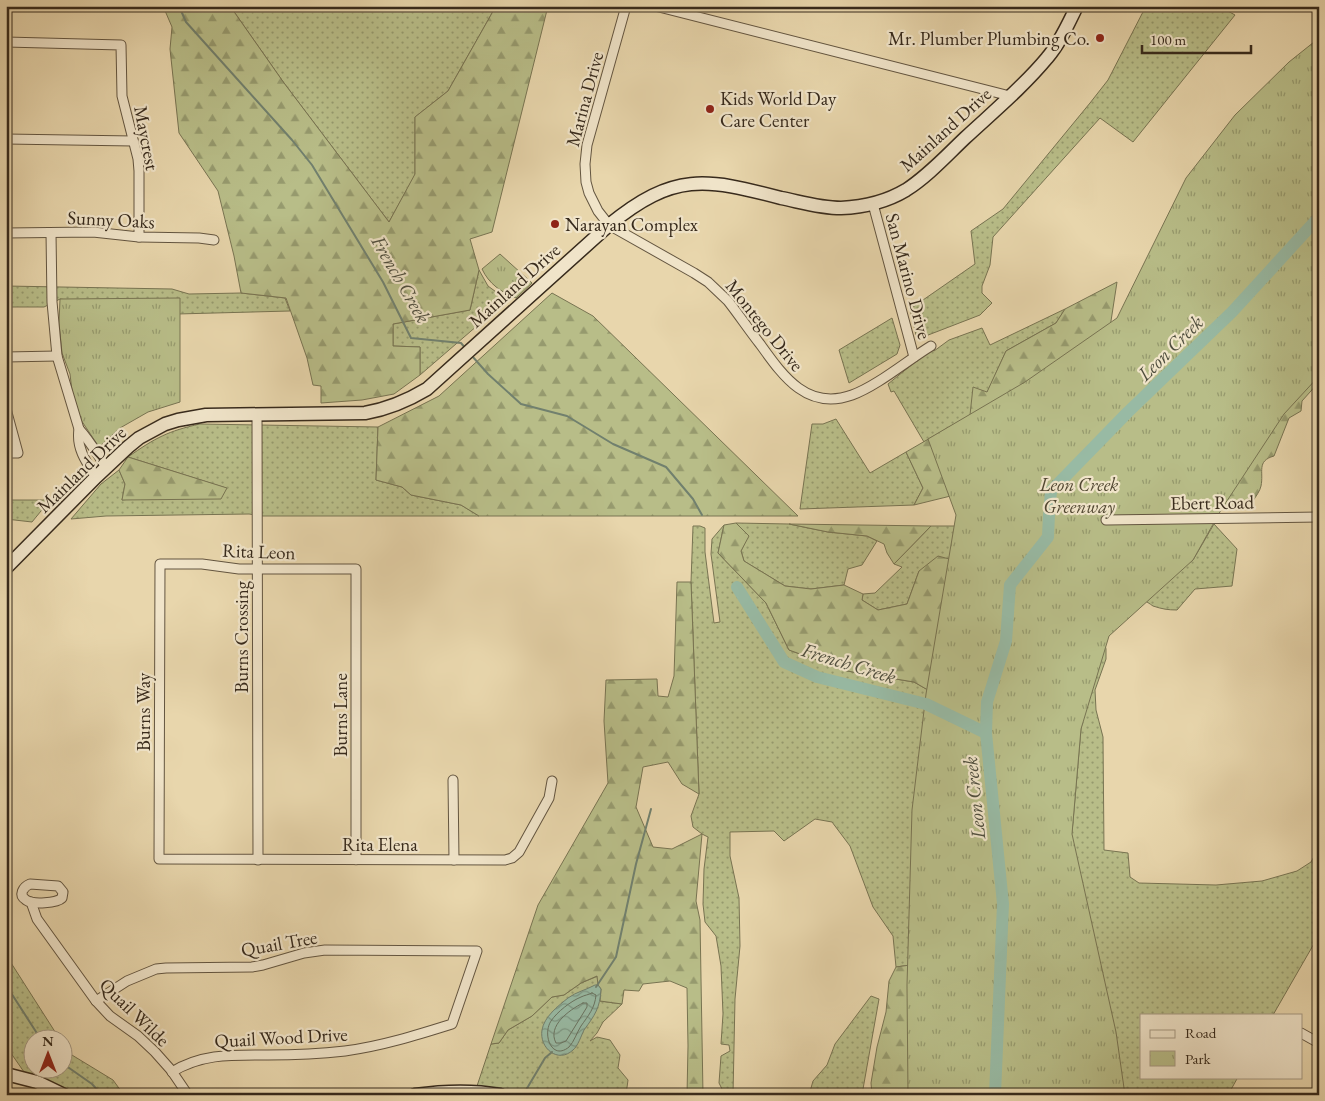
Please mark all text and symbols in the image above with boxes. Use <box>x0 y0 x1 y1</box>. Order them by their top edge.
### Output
scale bar <box>1142 22 1251 54</box>
place label: Mr. Plumber Plumbing Co. <box>888 26 1090 51</box>
text: 100 m <box>1150 30 1187 49</box>
marker: Mr. Plumber Plumbing Co. <box>1094 32 1106 44</box>
street label: Marina Drive <box>560 49 609 149</box>
street label: Mainland Drive <box>894 82 996 177</box>
place label: Kids World Day Care Center <box>720 86 837 133</box>
marker: Kids World Day Care Center <box>704 103 716 115</box>
street label: Maycrest <box>128 104 165 173</box>
street label: Sunny Oaks <box>67 205 155 234</box>
street label: San Marino Drive <box>880 210 937 342</box>
place label: Narayan Complex <box>565 212 699 237</box>
marker: Narayan Complex <box>549 218 561 230</box>
water label: French Creek <box>365 230 437 328</box>
street label: Mainland Drive <box>463 238 565 333</box>
street label: Montego Drive <box>720 274 809 377</box>
water label: Leon Creek <box>1131 309 1209 387</box>
street label: Mainland Drive <box>31 420 131 518</box>
park label: Leon Creek Greenway <box>1039 472 1119 519</box>
street label: Ebert Road <box>1170 489 1254 516</box>
street label: Rita Leon <box>222 538 296 565</box>
street label: Burns Crossing <box>229 580 254 693</box>
water label: French Creek <box>798 636 899 690</box>
street label: Burns Way <box>131 672 156 751</box>
street label: Burns Lane <box>328 673 353 757</box>
water label: Leon Creek <box>957 755 991 842</box>
street label: Rita Elena <box>342 832 418 857</box>
street label: Quail Tree <box>239 925 319 962</box>
street label: Quail Wilde <box>94 973 175 1052</box>
legend <box>1140 1014 1302 1078</box>
street label: Quail Wood Drive <box>214 1022 348 1053</box>
text: Road <box>1185 1023 1217 1042</box>
north arrow <box>22 1028 72 1078</box>
text: N <box>42 1032 54 1050</box>
text: Park <box>1185 1049 1212 1068</box>

